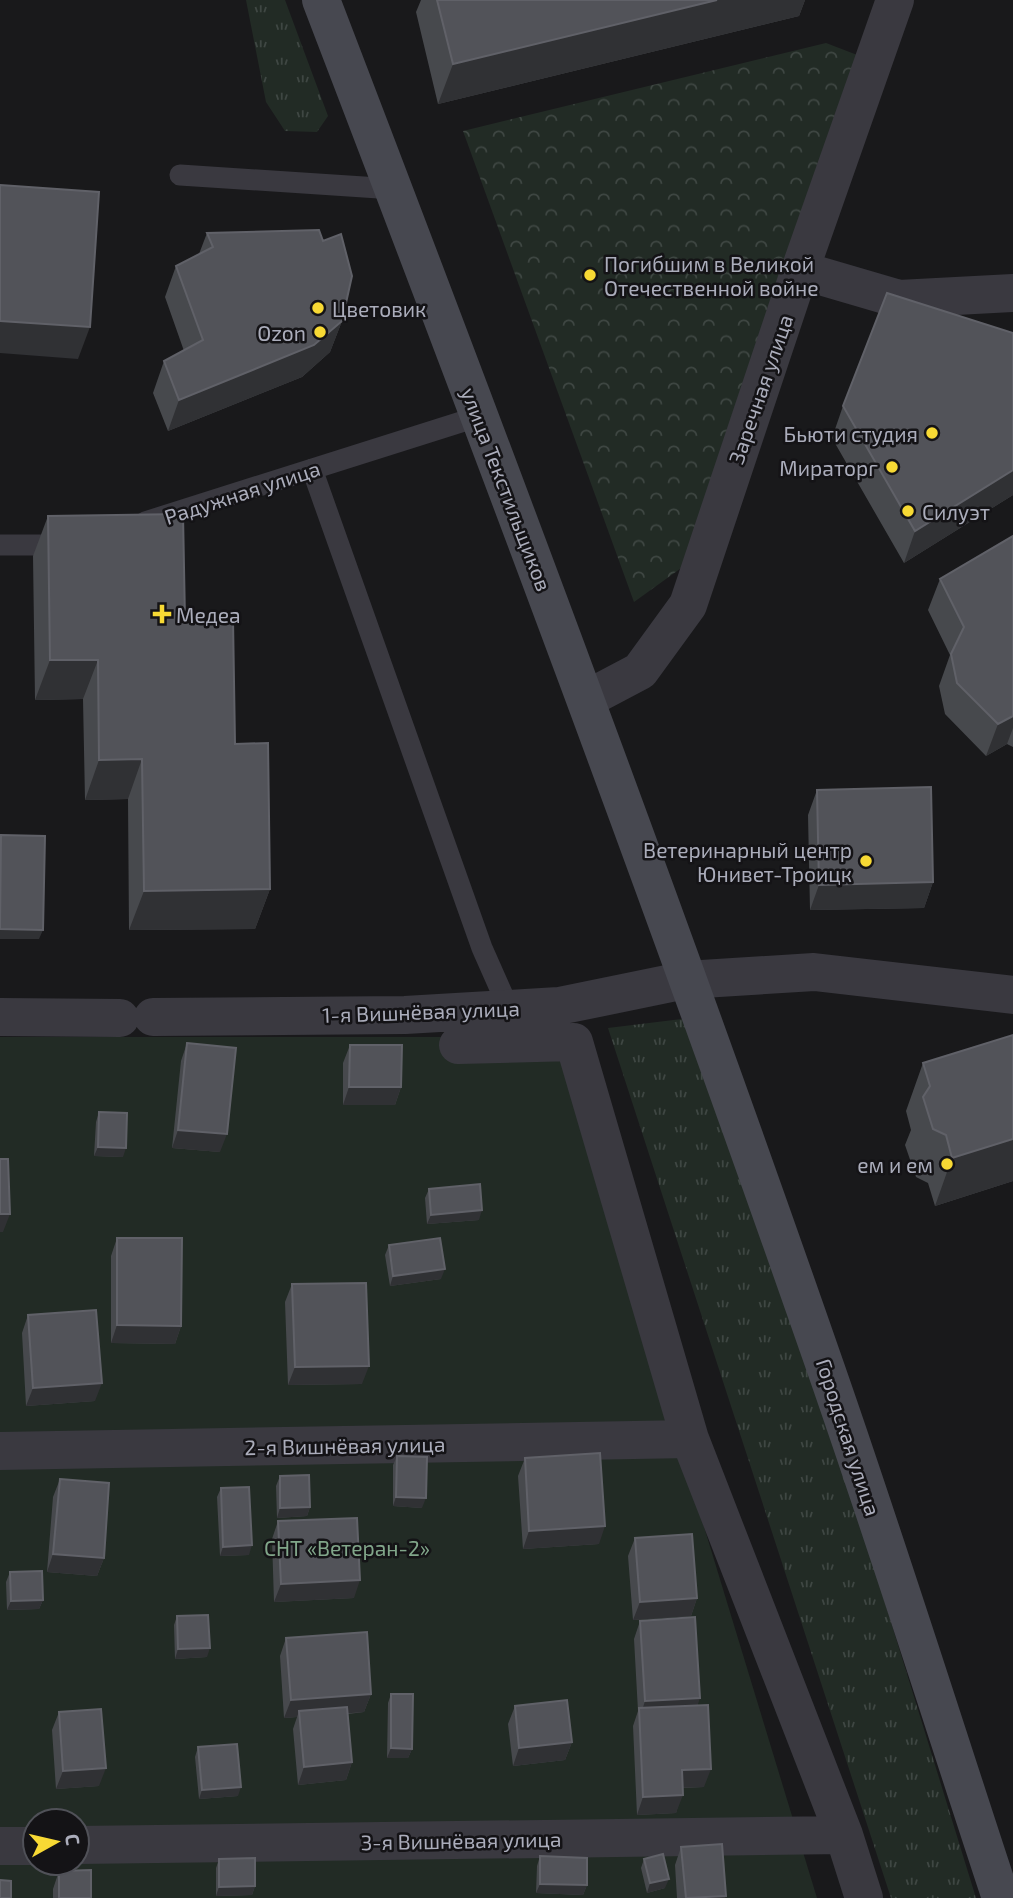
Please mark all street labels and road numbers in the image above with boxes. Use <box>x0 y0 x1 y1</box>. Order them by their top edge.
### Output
street label: Заречная улица <box>723 311 798 467</box>
street label: улица Текстильщиков <box>456 384 557 595</box>
street label: Радужная улица <box>161 455 323 530</box>
street label: 1-я Вишнёвая улица <box>322 995 520 1028</box>
street label: Городская улица <box>811 1355 886 1519</box>
street label: 2-я Вишнёвая улица <box>244 1431 446 1460</box>
street label: 3-я Вишнёвая улица <box>360 1826 562 1855</box>

